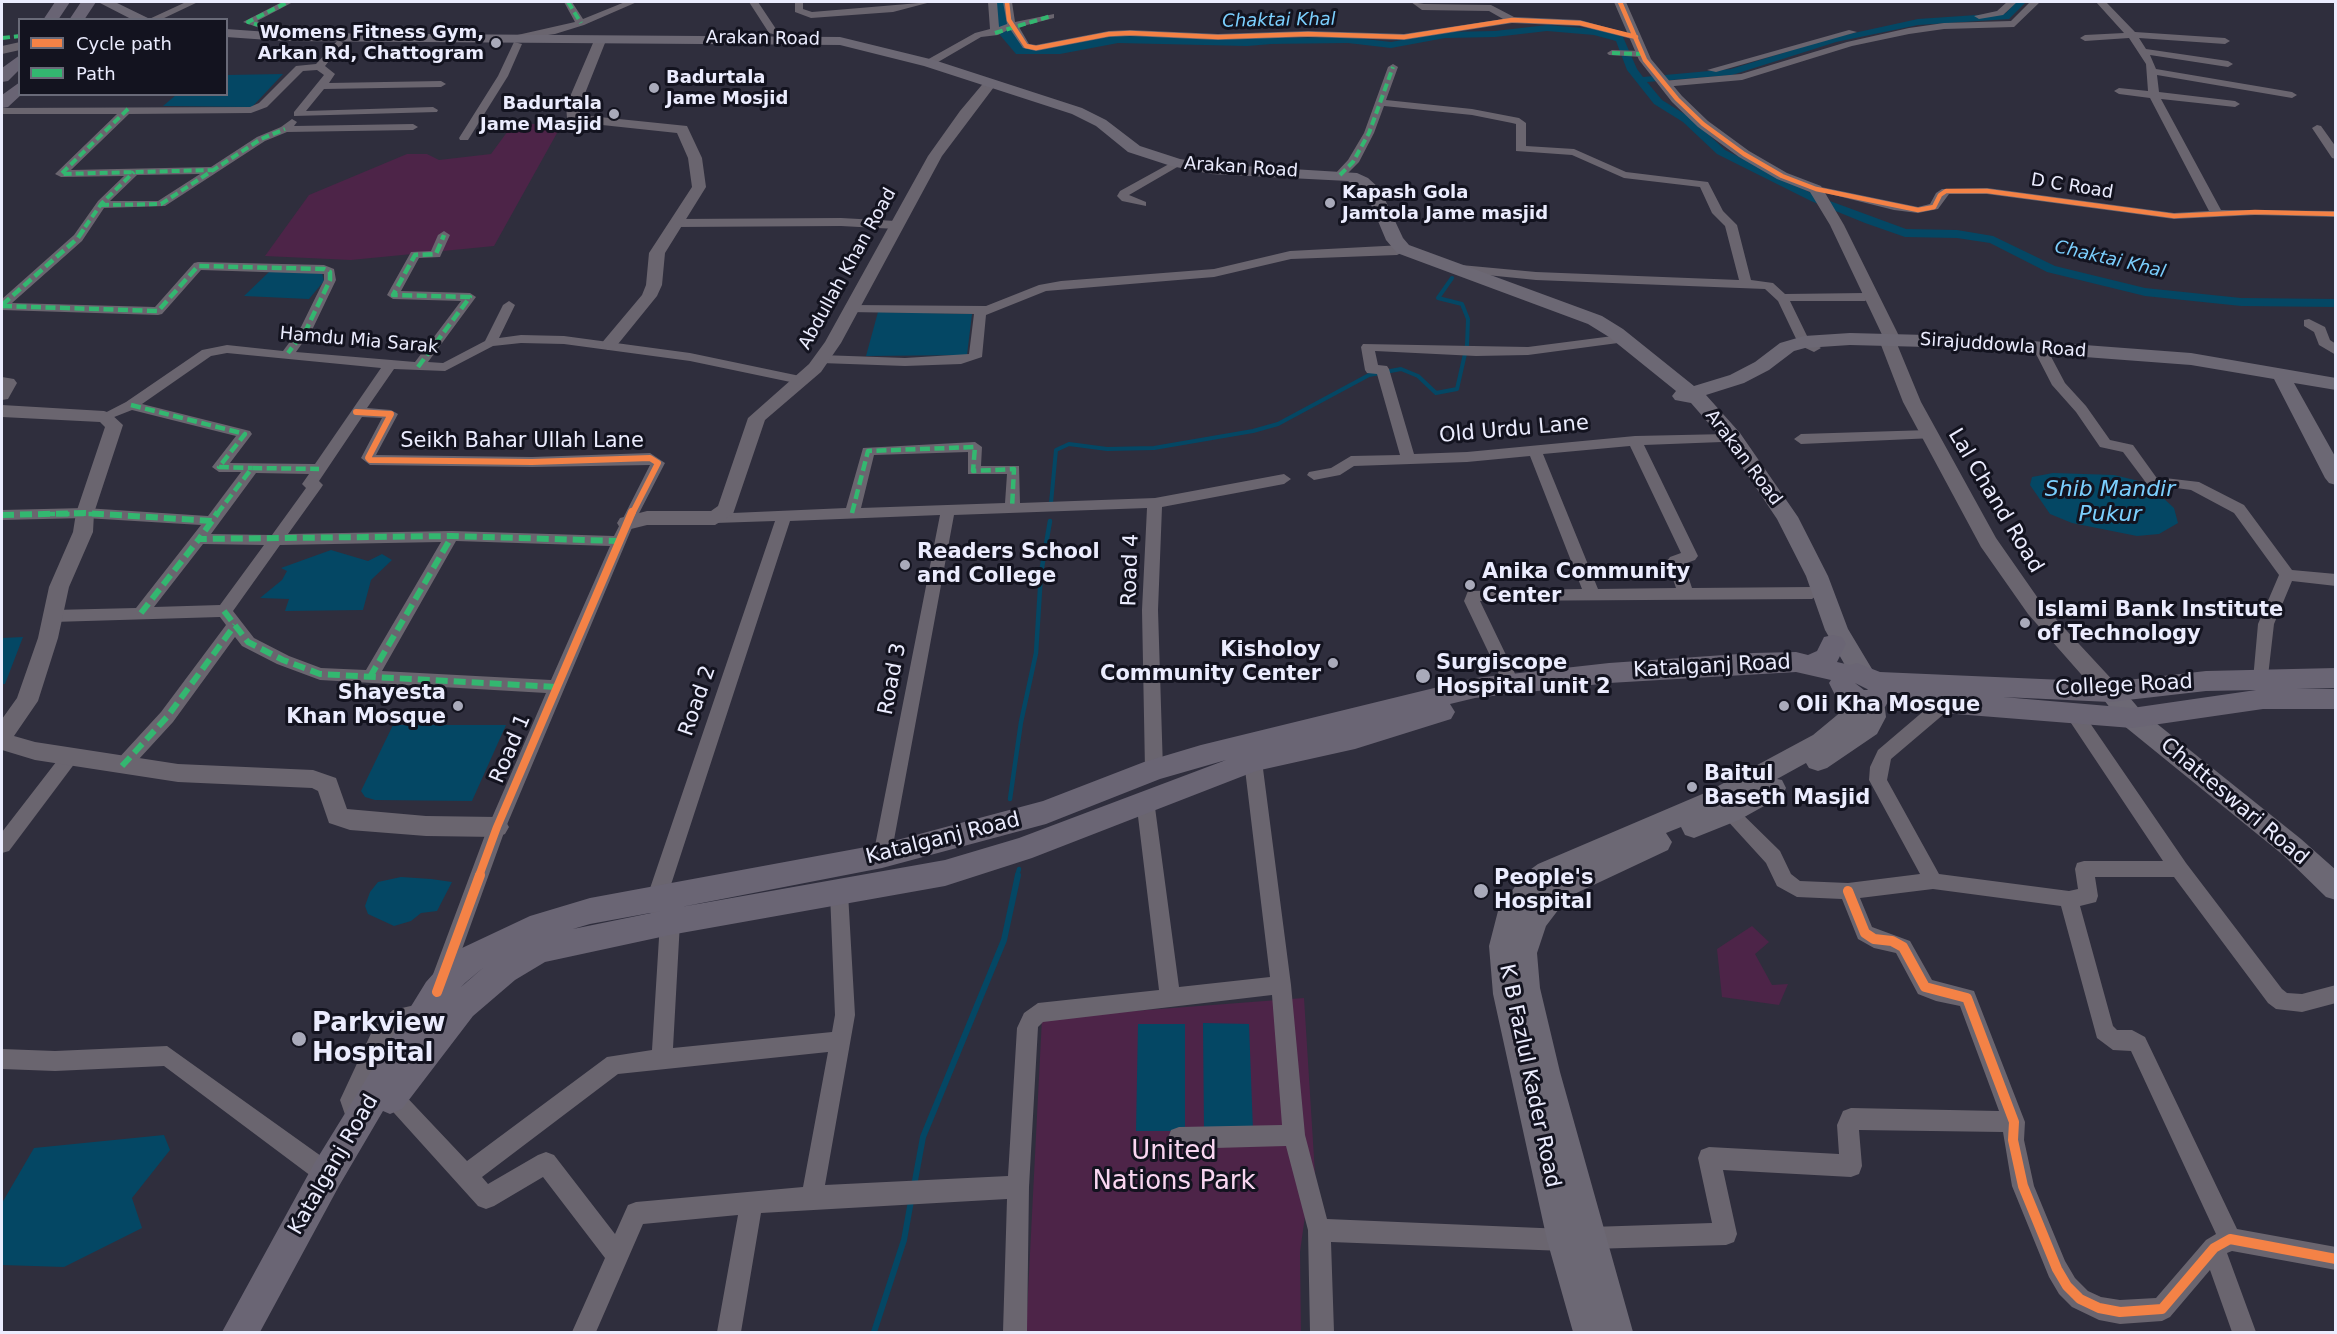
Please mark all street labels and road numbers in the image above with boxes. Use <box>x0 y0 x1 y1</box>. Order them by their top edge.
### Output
street label: Arakan Road <box>706 27 820 51</box>
street label: Arakan Road <box>1183 153 1299 183</box>
street label: D C Road <box>2029 170 2115 204</box>
street label: Abdullah Khan Road <box>795 184 901 354</box>
street label: Hamdu Mia Sarak <box>279 323 439 359</box>
street label: Sirajuddowla Road <box>1919 329 2087 363</box>
street label: Arakan Road <box>1700 406 1786 510</box>
street label: Old Urdu Lane <box>1438 411 1590 449</box>
street label: Lal Chand Road <box>1942 424 2048 578</box>
street label: Seikh Bahar Ullah Lane <box>400 429 644 455</box>
street label: Road 4 <box>1117 533 1145 607</box>
street label: Road 3 <box>874 641 912 717</box>
street label: Katalganj Road <box>1632 650 1792 684</box>
street label: Road 2 <box>674 663 722 739</box>
street label: College Road <box>2055 670 2193 702</box>
street label: Road 1 <box>485 711 537 787</box>
street label: Chatteswari Road <box>2155 733 2313 871</box>
street label: Katalganj Road <box>863 808 1023 870</box>
street label: K B Fazlul Kader Road <box>1493 962 1565 1190</box>
street label: Katalganj Road <box>284 1090 384 1240</box>

